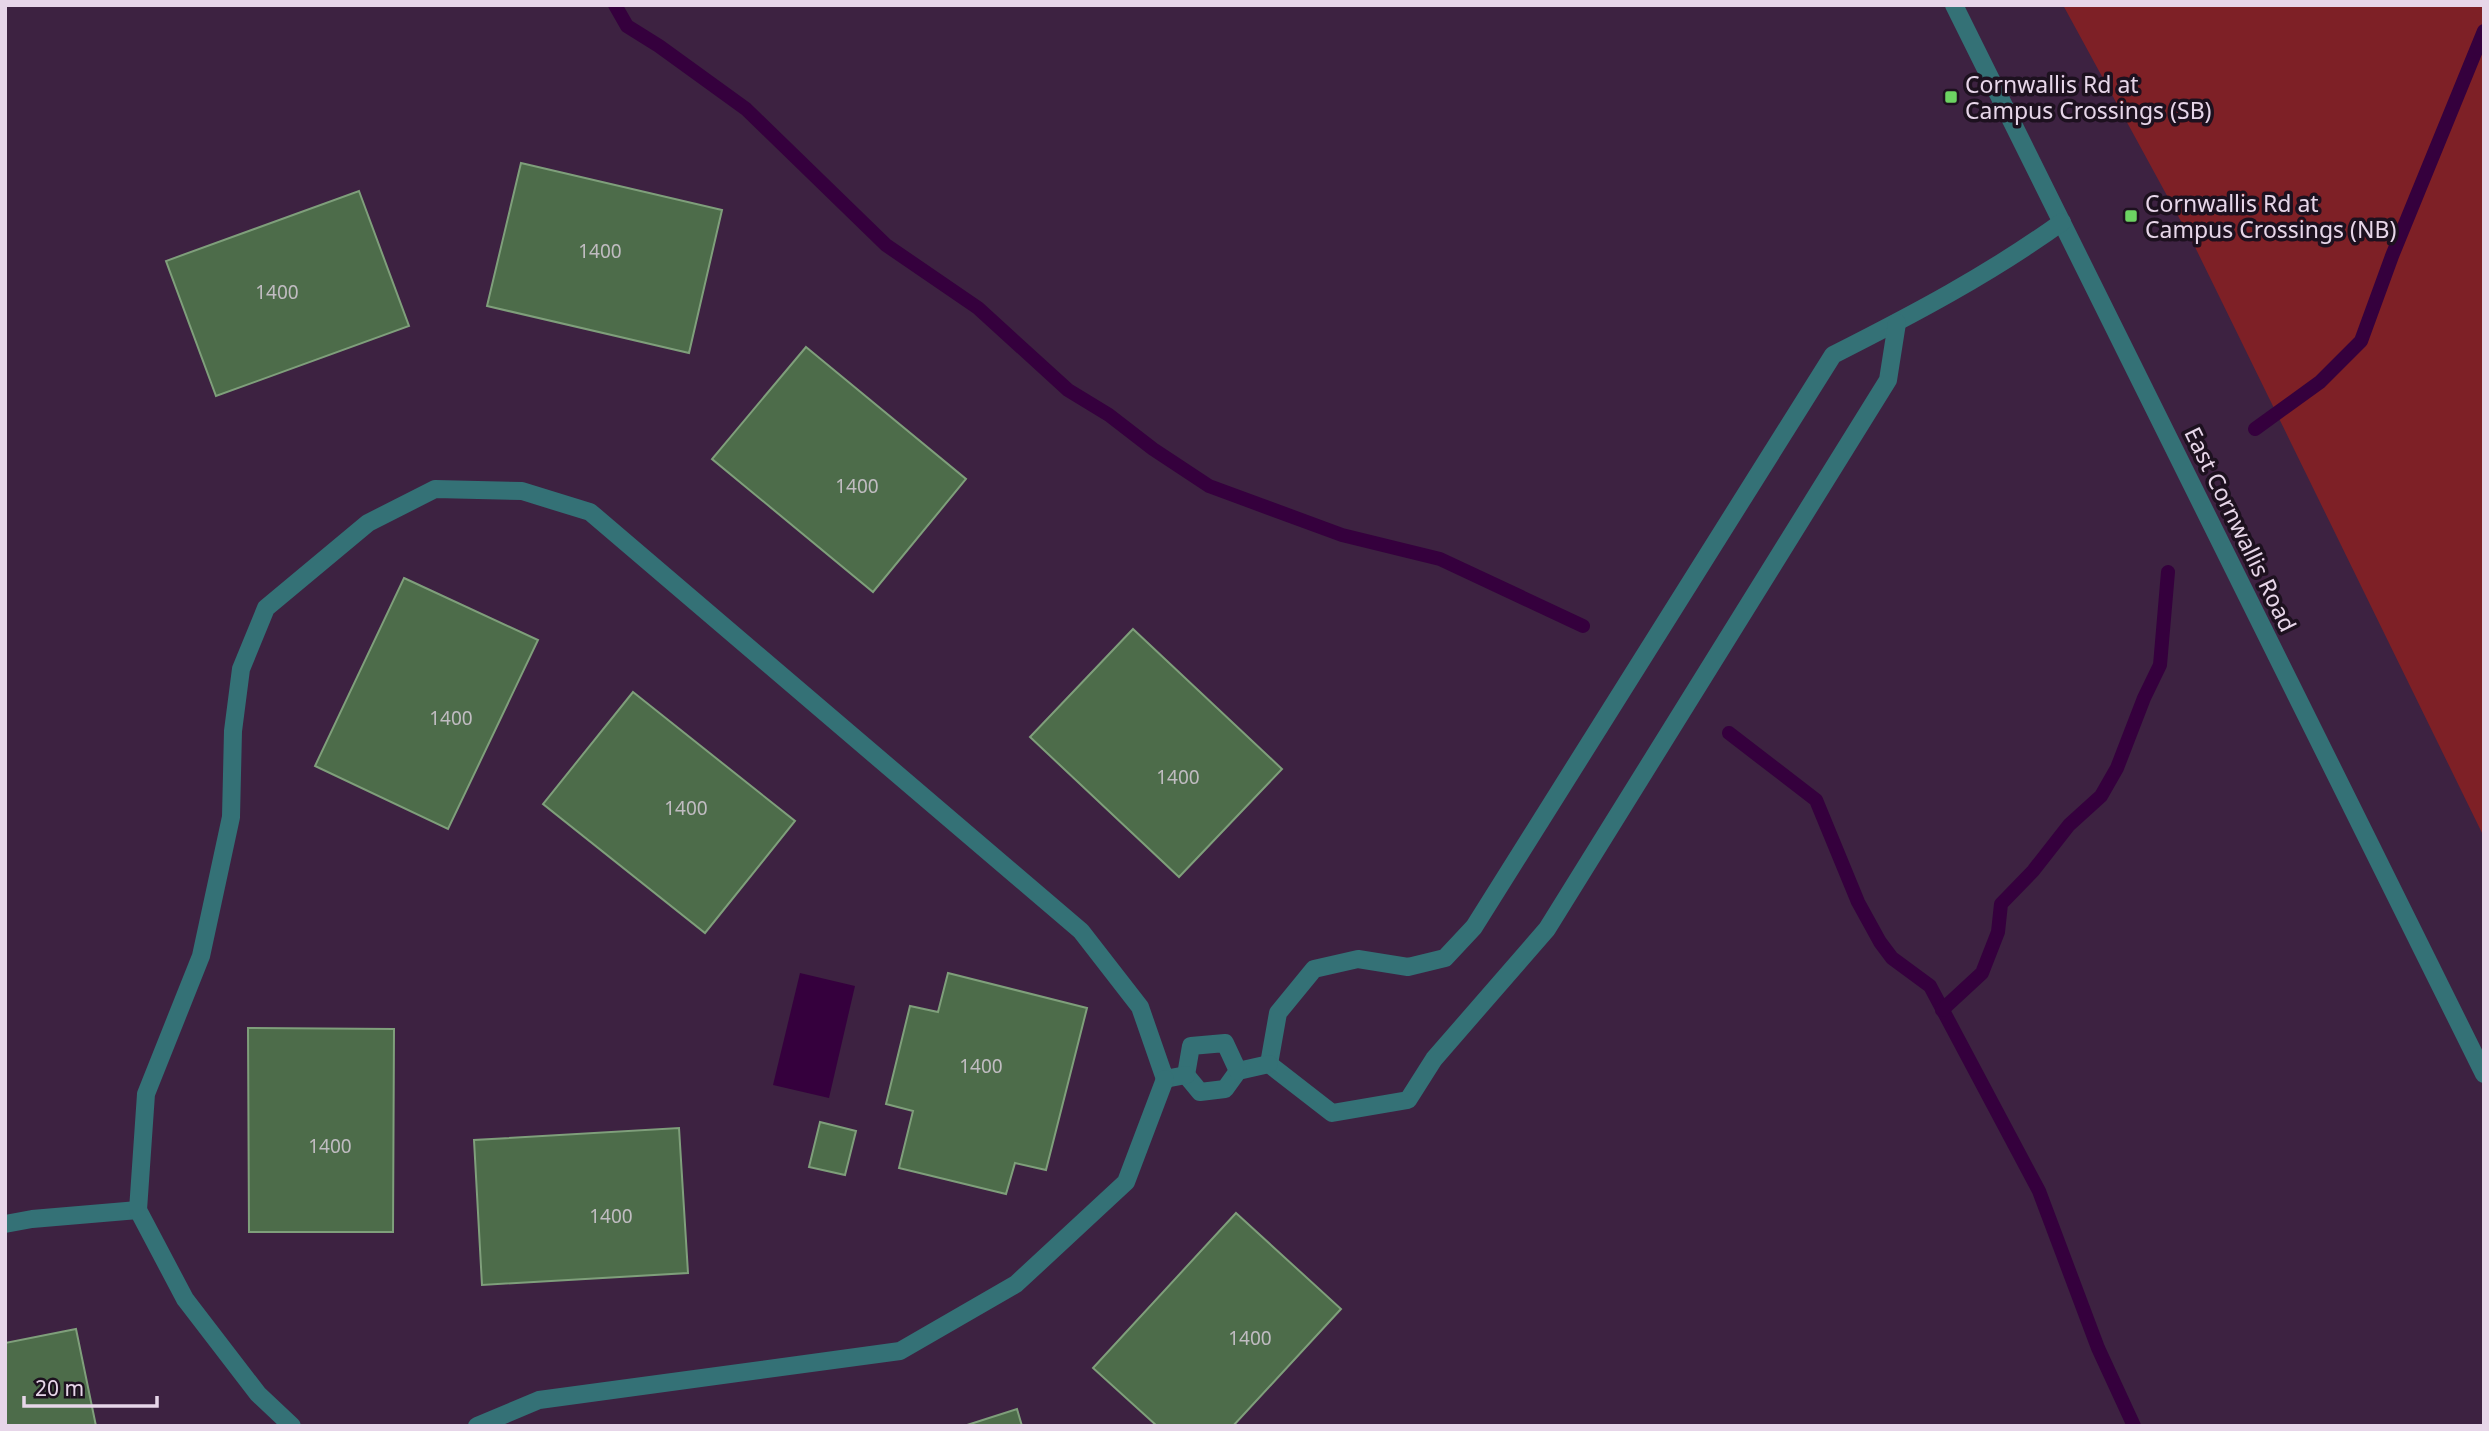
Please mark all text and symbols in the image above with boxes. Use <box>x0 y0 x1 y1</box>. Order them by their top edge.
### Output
place label: Cornwallis Rd at Campus Crossings (SB) <box>1965 68 2212 126</box>
marker: Cornwallis Rd at Campus Crossings (SB) <box>1943 89 1959 105</box>
place label: Cornwallis Rd at Campus Crossings (NB) <box>2145 187 2396 245</box>
marker: Cornwallis Rd at Campus Crossings (NB) <box>2123 208 2139 224</box>
house number: 1400 <box>578 238 622 264</box>
house number: 1400 <box>255 279 299 305</box>
street label: East Cornwallis Road <box>2177 421 2305 637</box>
house number: 1400 <box>835 473 879 499</box>
house number: 1400 <box>429 705 473 731</box>
house number: 1400 <box>1156 764 1200 790</box>
house number: 1400 <box>664 795 708 821</box>
house number: 1400 <box>959 1053 1003 1079</box>
house number: 1400 <box>308 1133 352 1159</box>
house number: 1400 <box>589 1203 633 1229</box>
house number: 1400 <box>1228 1325 1272 1351</box>
scale bar <box>24 1364 158 1408</box>
text: 20 m <box>35 1374 84 1402</box>

